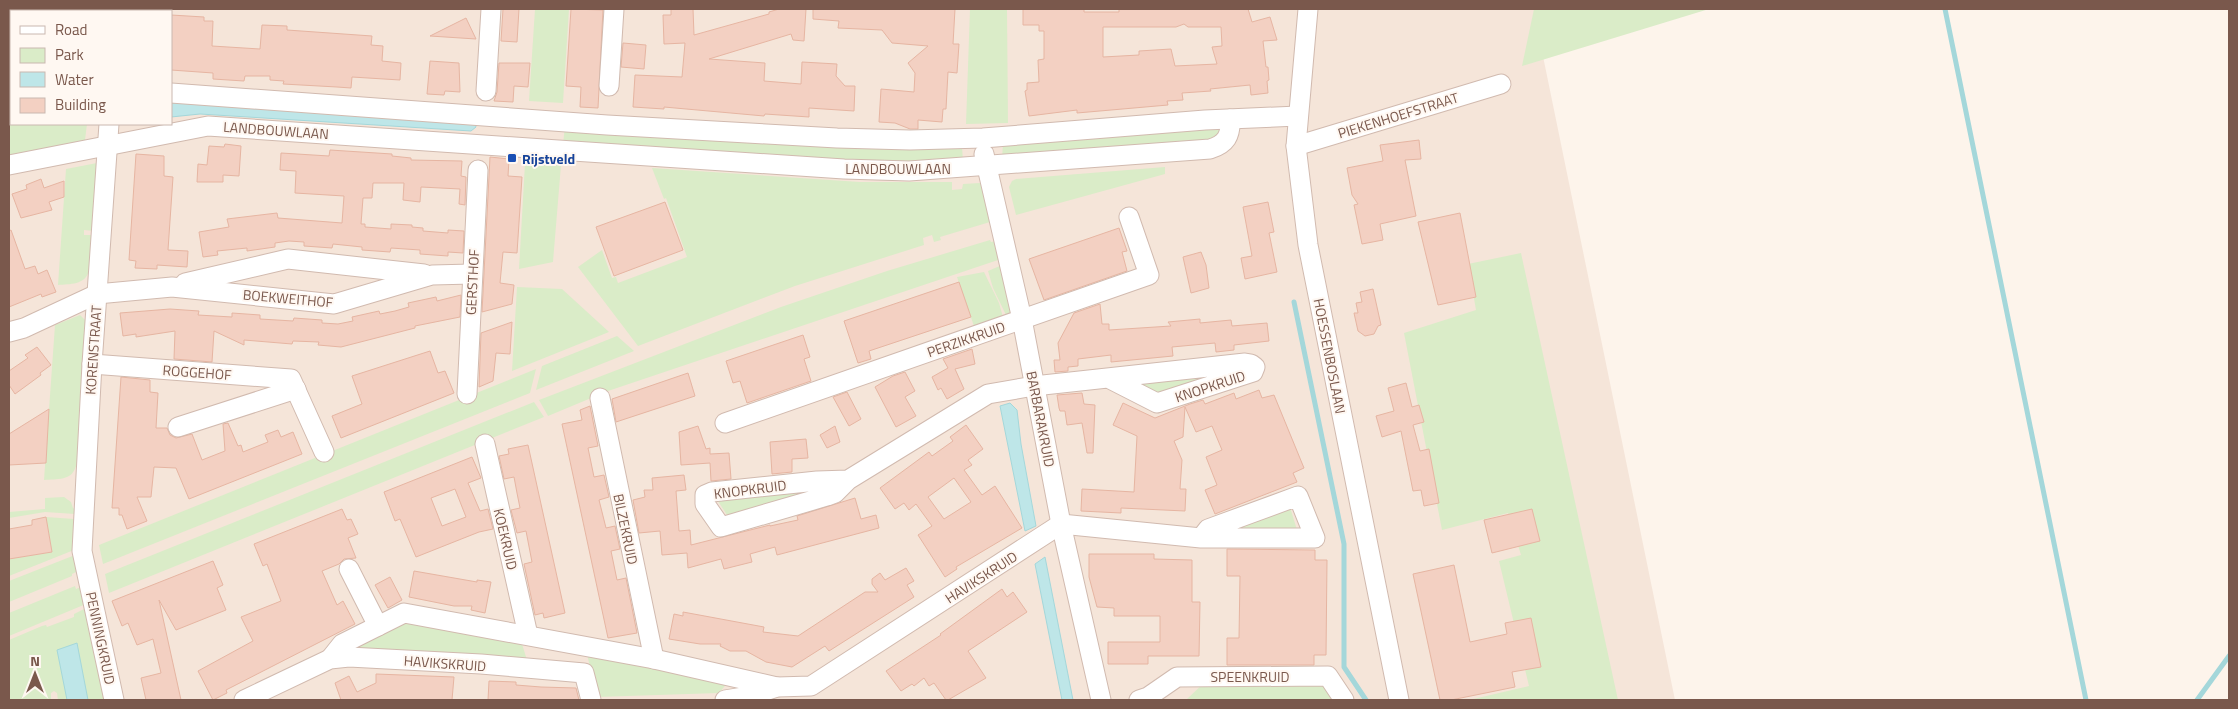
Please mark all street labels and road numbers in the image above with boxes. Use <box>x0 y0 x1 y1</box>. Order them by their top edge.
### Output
street label: PIEKENHOEFSTRAAT <box>1335 86 1462 143</box>
street label: LANDBOUWLAAN <box>223 116 329 144</box>
street label: LANDBOUWLAAN <box>845 158 951 179</box>
street label: GERSTHOF <box>460 248 484 316</box>
street label: BOEKWEITHOF <box>242 284 334 312</box>
street label: HOESSENBOSLAAN <box>1309 297 1351 415</box>
street label: KORENSTRAAT <box>79 304 107 395</box>
street label: PERZIKKRUID <box>924 316 1008 362</box>
street label: ROGGEHOF <box>162 359 232 385</box>
street label: KNOPKRUID <box>1172 365 1248 407</box>
street label: BARBARAKRUID <box>1021 369 1061 469</box>
street label: KNOPKRUID <box>712 474 788 504</box>
street label: BILZEKRUID <box>608 492 644 566</box>
street label: KOEKRUID <box>489 506 523 572</box>
street label: HAVIKSKRUID <box>941 546 1021 608</box>
street label: PENNINGKRUID <box>81 590 121 686</box>
street label: HAVIKSKRUID <box>403 650 487 676</box>
street label: SPEENKRUID <box>1211 666 1289 687</box>

